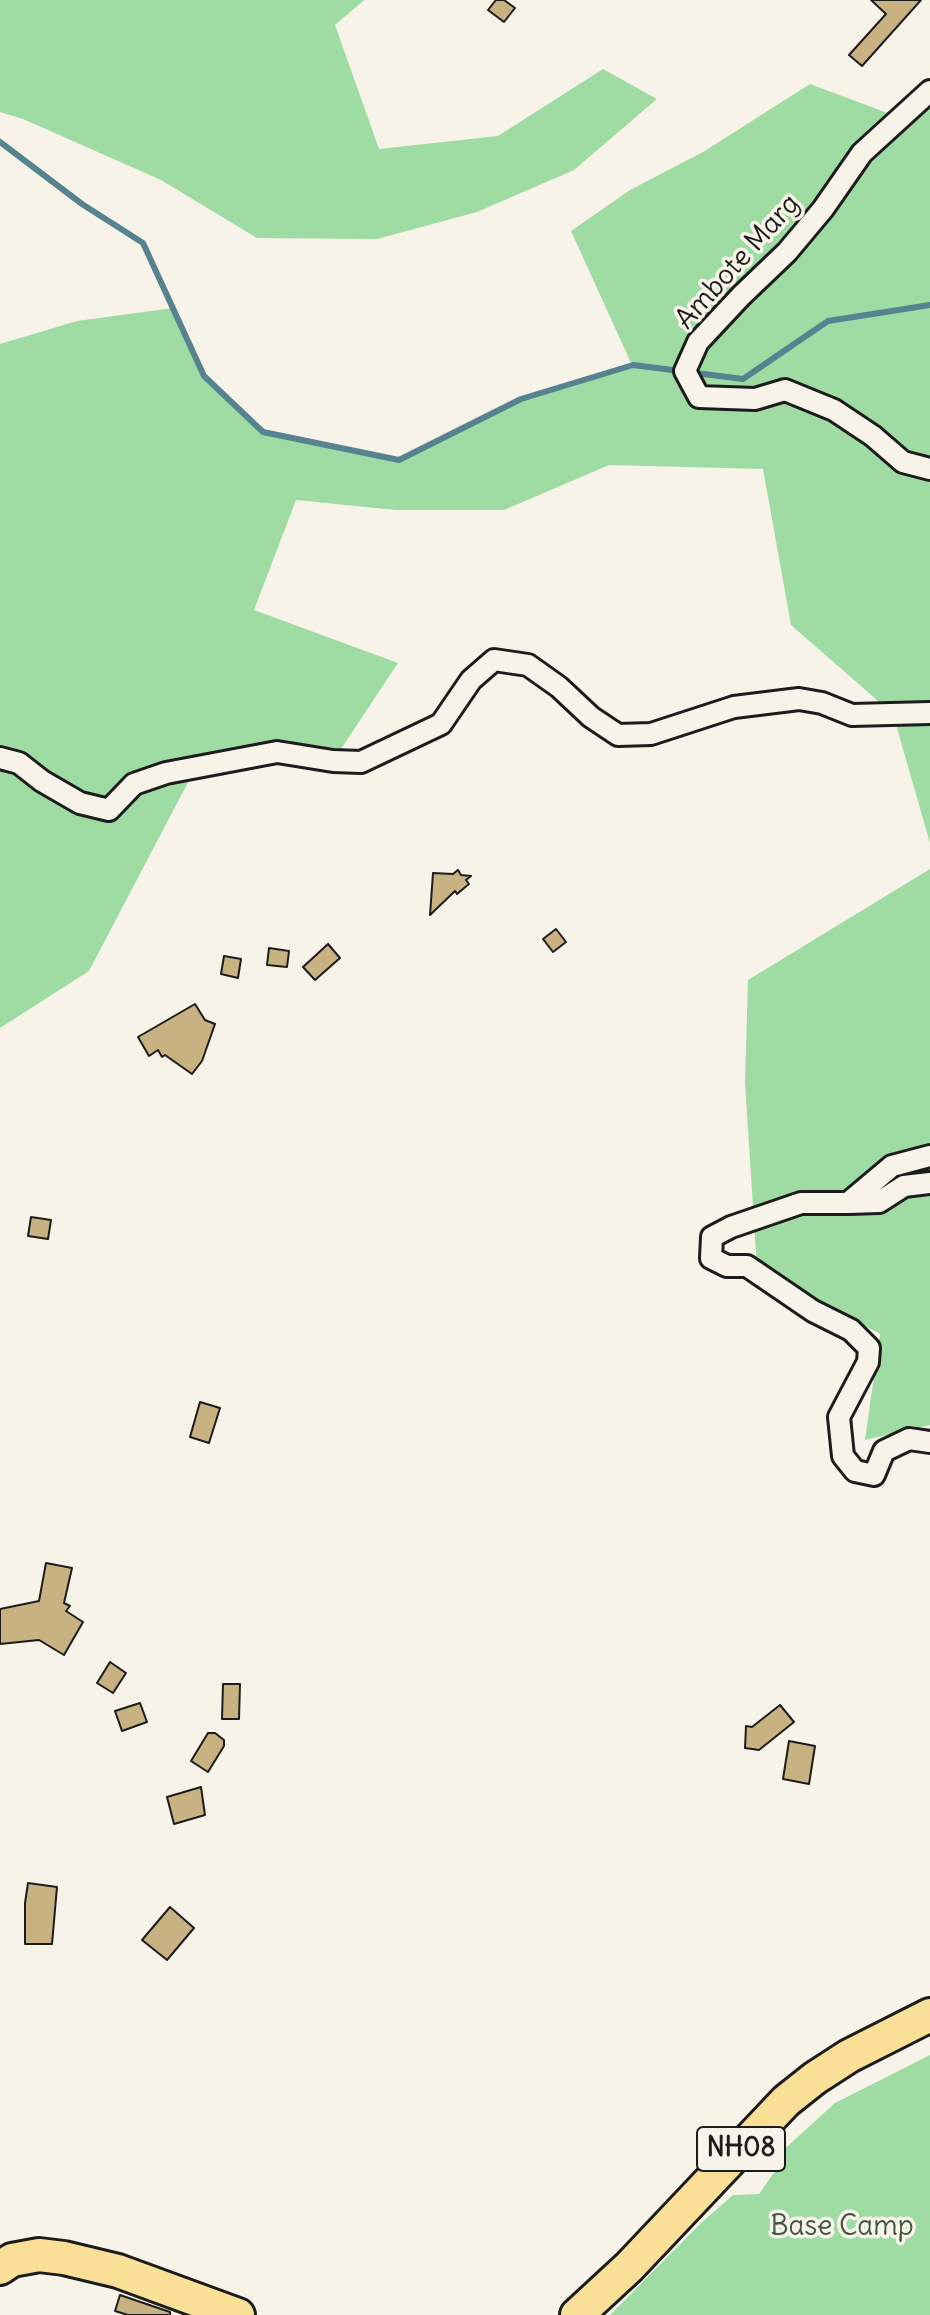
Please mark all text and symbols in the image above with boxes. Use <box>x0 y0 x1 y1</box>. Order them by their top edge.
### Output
street label: Ambote Marg <box>669 188 807 336</box>
road number: NH08 <box>697 2127 785 2171</box>
park label: Base Camp <box>770 2210 914 2244</box>

